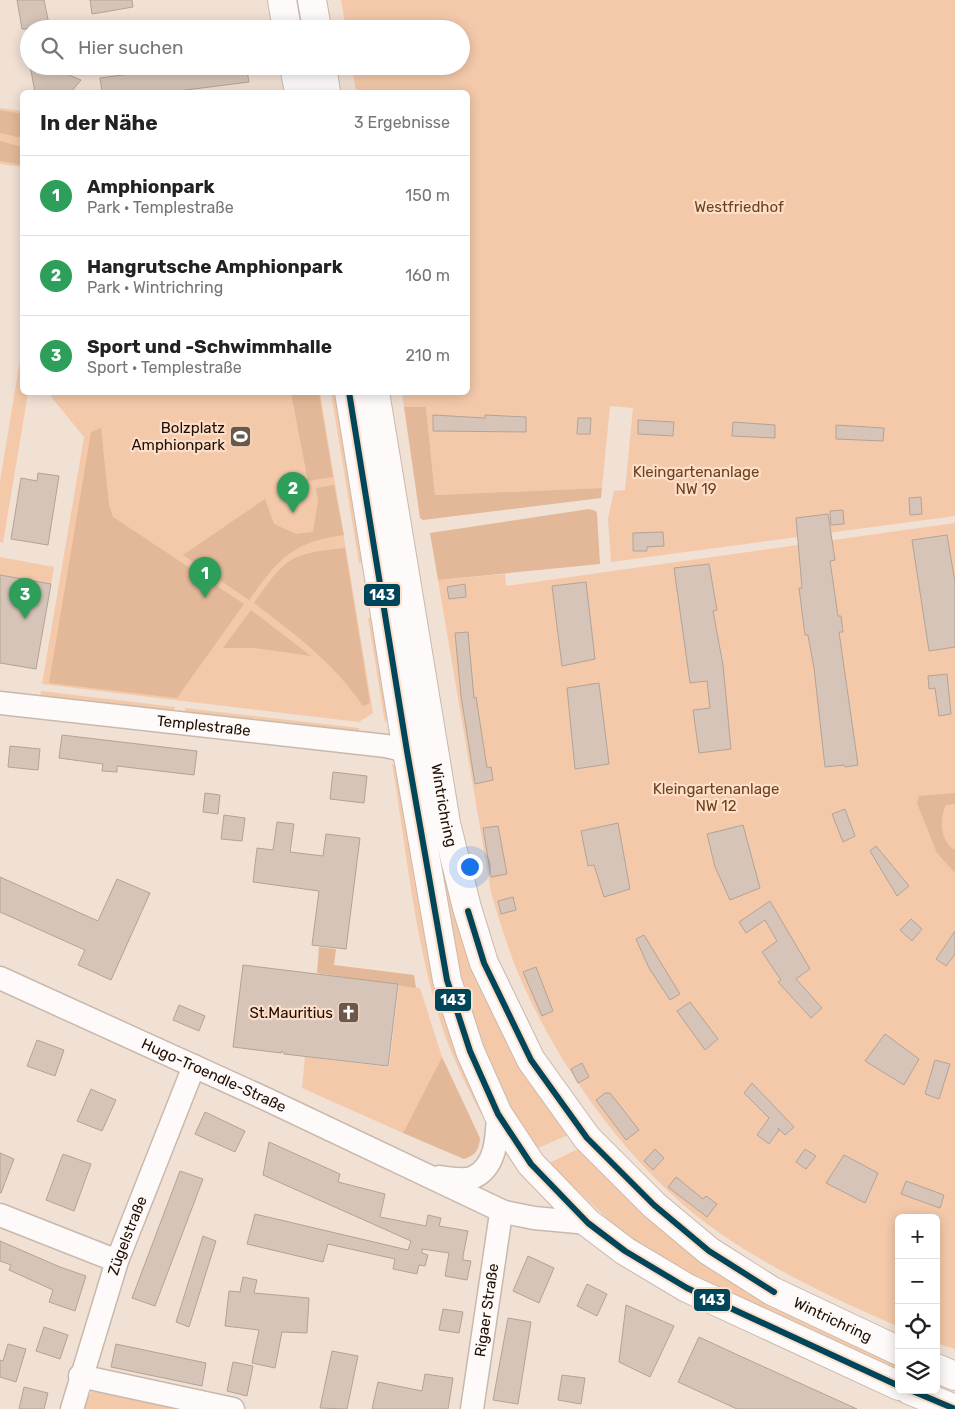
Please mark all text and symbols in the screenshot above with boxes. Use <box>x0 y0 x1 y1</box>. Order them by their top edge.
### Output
search box <box>20 20 470 75</box>
icon: search <box>38 34 66 62</box>
text: Hier suchen <box>78 36 184 59</box>
text: In der Nähe <box>40 110 158 135</box>
text: 3 Ergebnisse <box>354 113 450 132</box>
text: Amphionpark <box>87 175 215 198</box>
text: 1 <box>52 186 60 205</box>
text: 150 m <box>405 186 450 205</box>
text: Park · Templestraße <box>87 198 234 217</box>
park label: Westfriedhof <box>694 198 784 216</box>
text: Hangrutsche Amphionpark <box>87 255 343 278</box>
text: 2 <box>51 266 61 285</box>
text: 160 m <box>405 266 450 285</box>
text: Park · Wintrichring <box>87 278 223 297</box>
text: Sport und -Schwimmhalle <box>87 335 332 358</box>
text: 3 <box>51 346 61 365</box>
text: 210 m <box>405 346 450 365</box>
text: Sport · Templestraße <box>87 358 242 377</box>
place label: Bolzplatz Amphionpark <box>132 419 225 454</box>
sports icon: Bolzplatz Amphionpark <box>229 425 253 449</box>
park label: Kleingartenanlage NW 19 <box>633 463 759 498</box>
pin: 2 <box>277 472 309 513</box>
pin: 1 <box>189 557 221 598</box>
pin: 3 <box>9 578 41 619</box>
line badge: 143 <box>363 583 401 607</box>
text: 143 <box>369 587 395 604</box>
street label: Templestraße <box>156 712 252 740</box>
street label: Wintrichring <box>427 762 461 849</box>
park label: Kleingartenanlage NW 12 <box>653 780 779 815</box>
your location <box>457 854 483 880</box>
line badge: 143 <box>434 988 472 1012</box>
text: 143 <box>440 992 466 1009</box>
church icon: St.Mauritius <box>337 1001 361 1025</box>
place label: St.Mauritius <box>249 1004 333 1022</box>
street label: Hugo-Troendle-Straße <box>139 1035 289 1116</box>
street label: Zügelstraße <box>104 1193 151 1277</box>
map controls <box>895 1214 940 1394</box>
button: + <box>895 1214 940 1259</box>
button: − <box>895 1259 940 1304</box>
street label: Rigaer Straße <box>471 1262 502 1358</box>
line badge: 143 <box>693 1288 731 1312</box>
text: 143 <box>699 1292 725 1309</box>
street label: Wintrichring <box>791 1293 875 1346</box>
button: locate <box>895 1304 940 1349</box>
button: layers <box>895 1349 940 1394</box>

